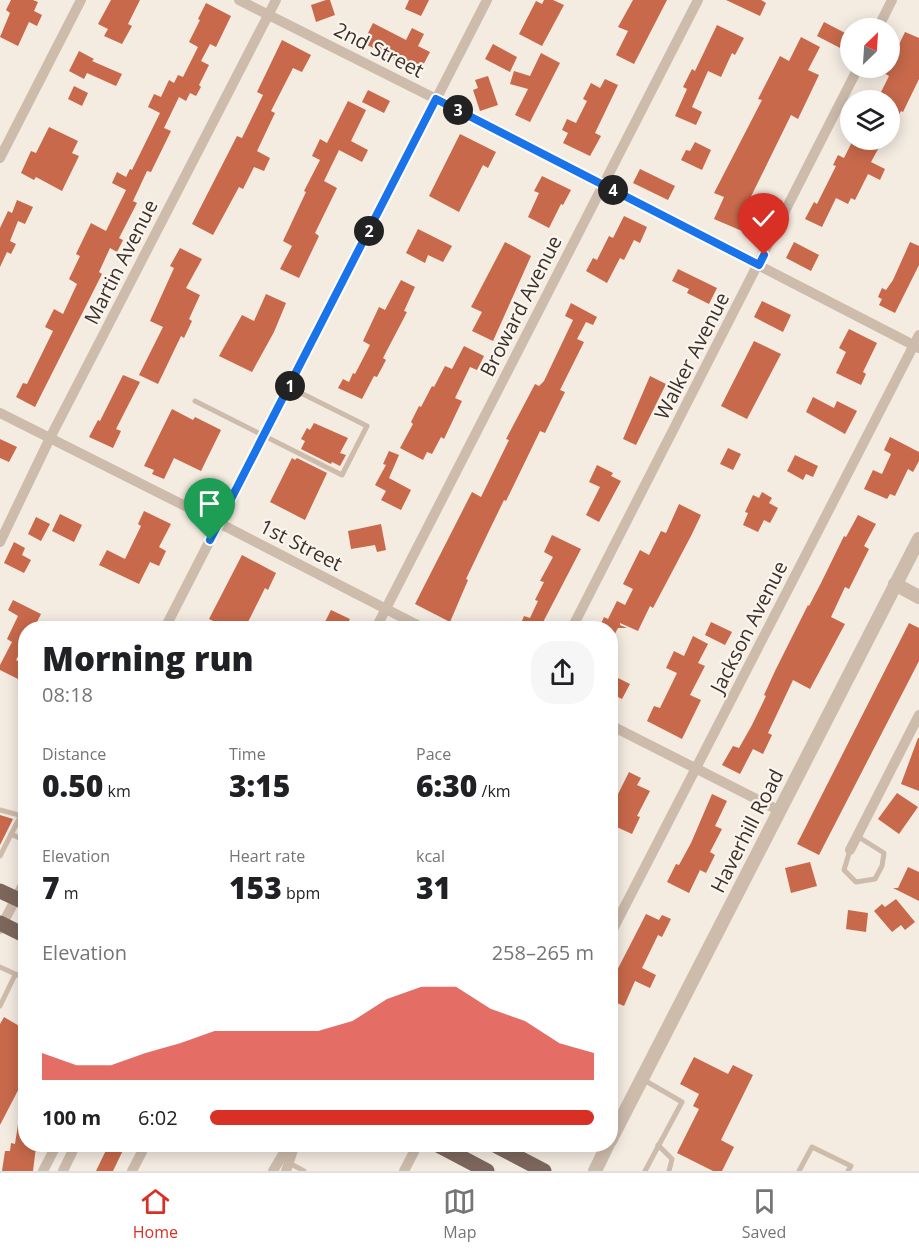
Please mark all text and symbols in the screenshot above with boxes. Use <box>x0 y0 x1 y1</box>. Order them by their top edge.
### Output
street label: 2nd Street <box>330 16 429 84</box>
north arrow <box>840 18 900 78</box>
map controls <box>840 18 900 150</box>
button: layers <box>840 90 900 150</box>
pin: 3 <box>443 95 473 125</box>
text: 3 <box>453 99 463 121</box>
pin: 4 <box>598 175 628 205</box>
text: 4 <box>608 179 618 201</box>
pin <box>738 193 789 255</box>
street label: Martin Avenue <box>78 195 164 329</box>
icon: check <box>747 202 780 235</box>
pin: 2 <box>354 216 384 246</box>
text: 2 <box>364 220 374 242</box>
street label: Broward Avenue <box>473 231 568 381</box>
street label: Walker Avenue <box>648 288 735 424</box>
pin: 1 <box>275 371 305 401</box>
text: 1 <box>285 375 295 397</box>
pin <box>184 478 235 540</box>
icon: arrive <box>193 487 226 520</box>
street label: 1st Street <box>255 512 347 577</box>
street label: Jackson Avenue <box>703 556 794 699</box>
text: Morning run <box>42 636 254 681</box>
button: share <box>531 641 594 704</box>
text: 08:18 <box>42 681 93 708</box>
text: Distance <box>42 743 106 765</box>
text: Time <box>229 743 266 765</box>
text: Pace <box>416 743 451 765</box>
street label: Haverhill Road <box>704 764 789 897</box>
text: 0.50 <box>42 765 103 806</box>
text: 3:15 <box>229 765 290 806</box>
text: 6:30 <box>416 765 477 806</box>
text: km <box>103 780 131 802</box>
text: /km <box>477 780 511 802</box>
text: Elevation <box>42 845 110 867</box>
text: Heart rate <box>229 845 305 867</box>
text: kcal <box>416 845 445 867</box>
text: 7 <box>42 867 60 908</box>
text: 153 <box>229 867 282 908</box>
text: 31 <box>416 867 451 908</box>
text: m <box>60 882 79 904</box>
text: bpm <box>282 882 320 904</box>
text: Elevation <box>42 939 127 966</box>
text: 258–265 m <box>492 939 594 966</box>
text: 100 m <box>42 1104 101 1131</box>
text: 6:02 <box>138 1104 178 1131</box>
tab: Home <box>133 1185 178 1243</box>
tab: Map <box>443 1185 476 1243</box>
tab: Saved <box>742 1185 786 1243</box>

